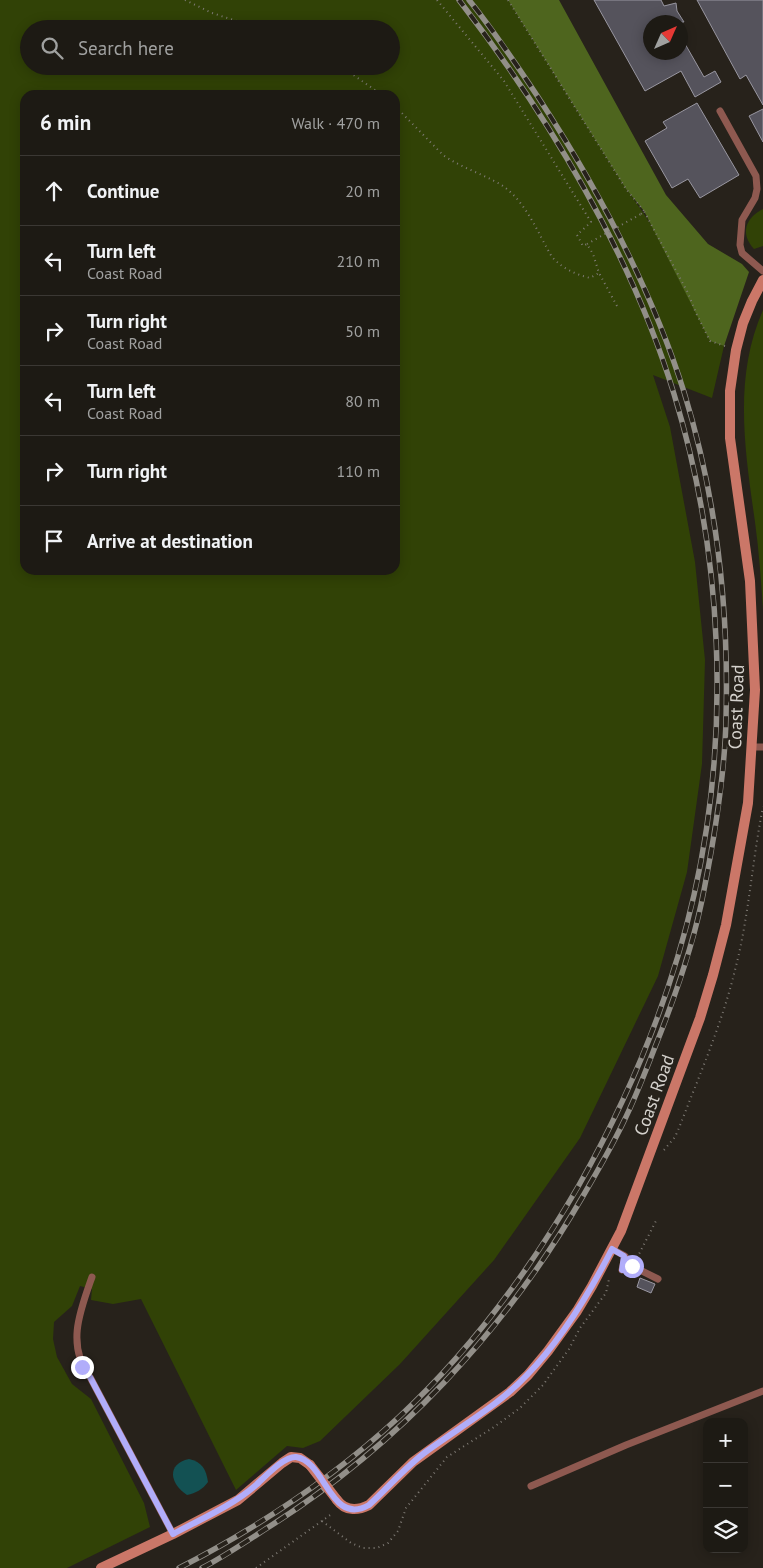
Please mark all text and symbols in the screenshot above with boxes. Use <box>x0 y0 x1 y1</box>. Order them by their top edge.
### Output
north arrow <box>643 15 688 60</box>
search box <box>20 20 400 75</box>
icon: search <box>38 34 66 62</box>
text: Search here <box>78 36 174 60</box>
text: 6 min <box>40 109 91 136</box>
text: Walk · 470 m <box>291 113 380 133</box>
icon: ahead <box>40 177 68 205</box>
text: Continue <box>87 179 159 203</box>
text: 20 m <box>345 181 380 201</box>
text: Turn left <box>87 239 156 263</box>
icon: left <box>40 247 68 275</box>
text: 210 m <box>337 251 380 271</box>
text: Coast Road <box>87 263 162 283</box>
text: Turn right <box>87 309 167 333</box>
icon: right <box>40 317 68 345</box>
text: 50 m <box>345 321 380 341</box>
text: Coast Road <box>87 333 162 353</box>
text: Turn left <box>87 379 156 403</box>
icon: left <box>40 387 68 415</box>
text: 80 m <box>345 391 380 411</box>
text: Coast Road <box>87 403 162 423</box>
icon: right <box>40 457 68 485</box>
text: Turn right <box>87 459 167 483</box>
text: 110 m <box>337 461 380 481</box>
icon: arrive <box>40 527 68 555</box>
text: Arrive at destination <box>87 529 253 553</box>
street label: Coast Road <box>723 664 749 750</box>
street label: Coast Road <box>629 1051 679 1139</box>
route start <box>621 1255 644 1278</box>
route end <box>71 1356 94 1379</box>
map controls <box>703 1418 748 1553</box>
button: + <box>703 1418 748 1463</box>
button: − <box>703 1463 748 1508</box>
button: layers <box>703 1508 748 1553</box>

